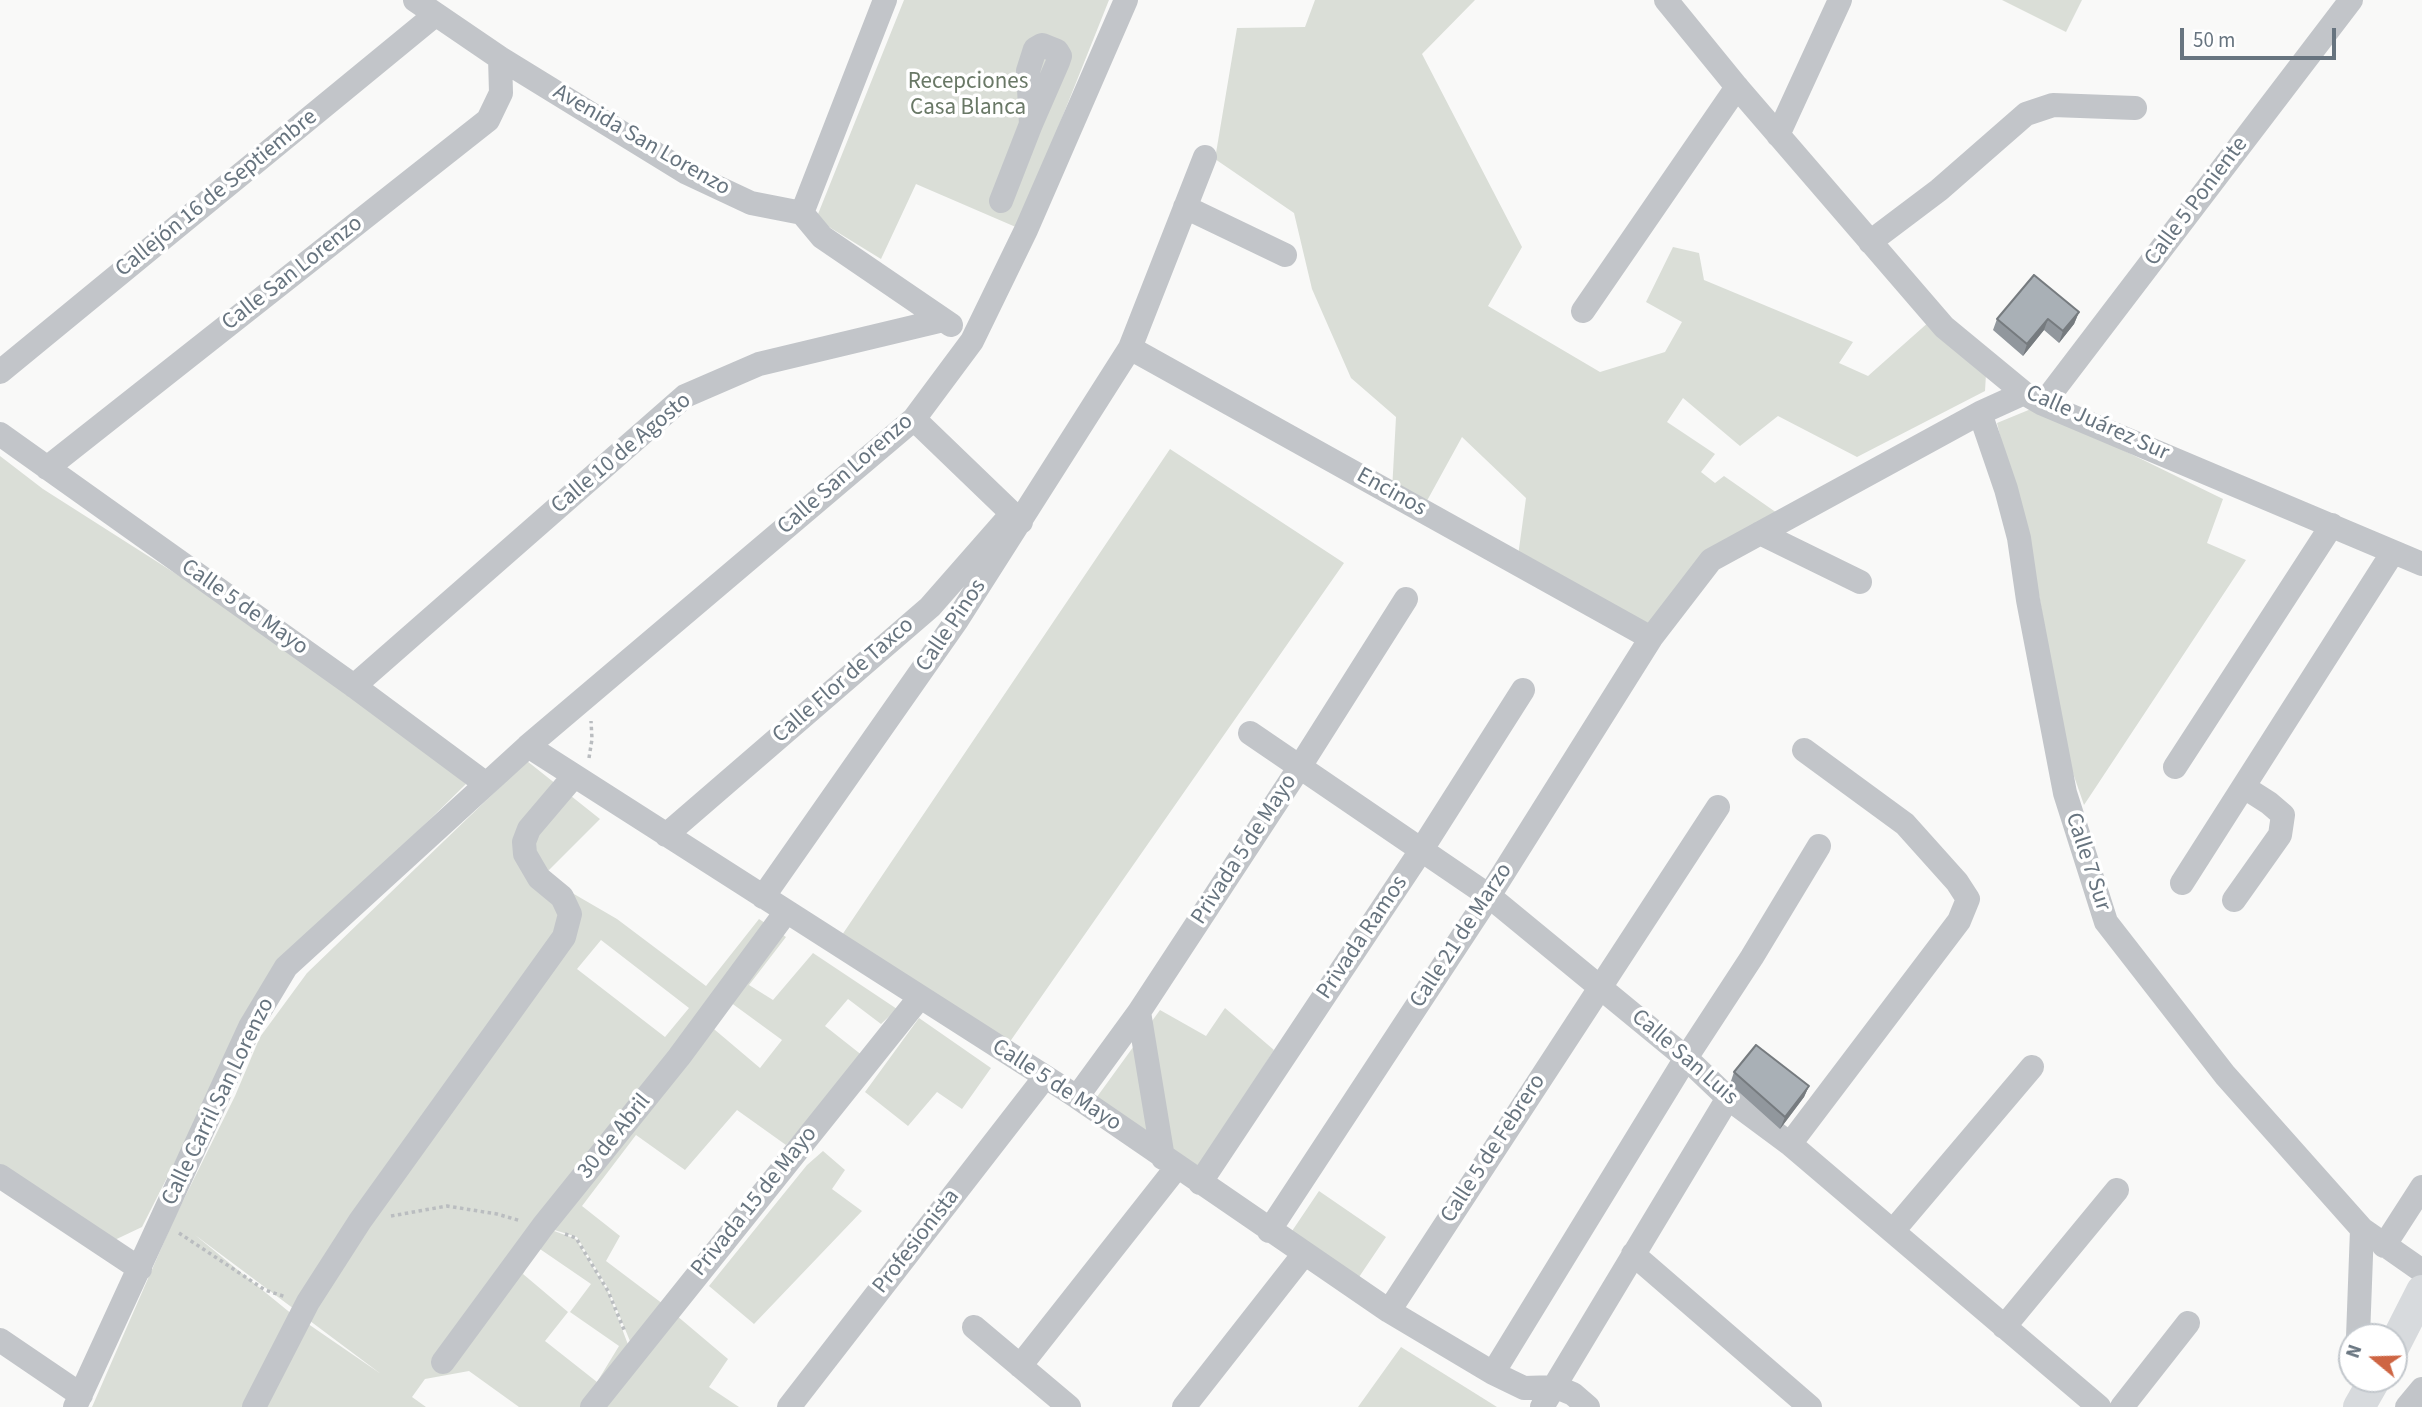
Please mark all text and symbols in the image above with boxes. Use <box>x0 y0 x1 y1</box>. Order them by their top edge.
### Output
scale bar <box>2184 14 2340 58</box>
text: 50 m <box>2193 25 2235 55</box>
park label: Recepciones Casa Blanca <box>908 69 1028 123</box>
street label: Avenida San Lorenzo <box>548 79 734 203</box>
street label: Callejón 16 de Septiembre <box>111 104 323 284</box>
street label: Calle 5 Poniente <box>2139 132 2255 272</box>
street label: Calle San Lorenzo <box>217 211 369 337</box>
street label: Calle Juárez Sur <box>2021 380 2173 468</box>
street label: Calle 10 de Agosto <box>546 388 698 520</box>
street label: Calle San Lorenzo <box>773 409 919 541</box>
street label: Encinos <box>1351 463 1431 523</box>
street label: Calle 5 de Mayo <box>175 554 313 662</box>
street label: Calle Pinos <box>911 574 993 678</box>
street label: Calle Flor de Taxco <box>768 612 920 750</box>
street label: Privada 5 de Mayo <box>1186 770 1304 930</box>
street label: Calle 7 Sur <box>2058 810 2116 914</box>
street label: Calle 21 de Marzo <box>1405 858 1519 1014</box>
street label: Privada Ramos <box>1312 871 1414 1005</box>
street label: Calle Carril San Lorenzo <box>157 994 281 1210</box>
street label: Calle San Luis <box>1625 1004 1743 1112</box>
street label: Calle 5 de Mayo <box>986 1034 1126 1138</box>
street label: Calle 5 de Febrero <box>1436 1069 1552 1229</box>
street label: 30 de Abril <box>573 1089 657 1185</box>
street label: Privada 15 de Mayo <box>686 1121 824 1283</box>
street label: Profesionista <box>868 1184 966 1300</box>
north arrow <box>2338 1323 2408 1393</box>
text: N <box>2340 1341 2369 1362</box>

